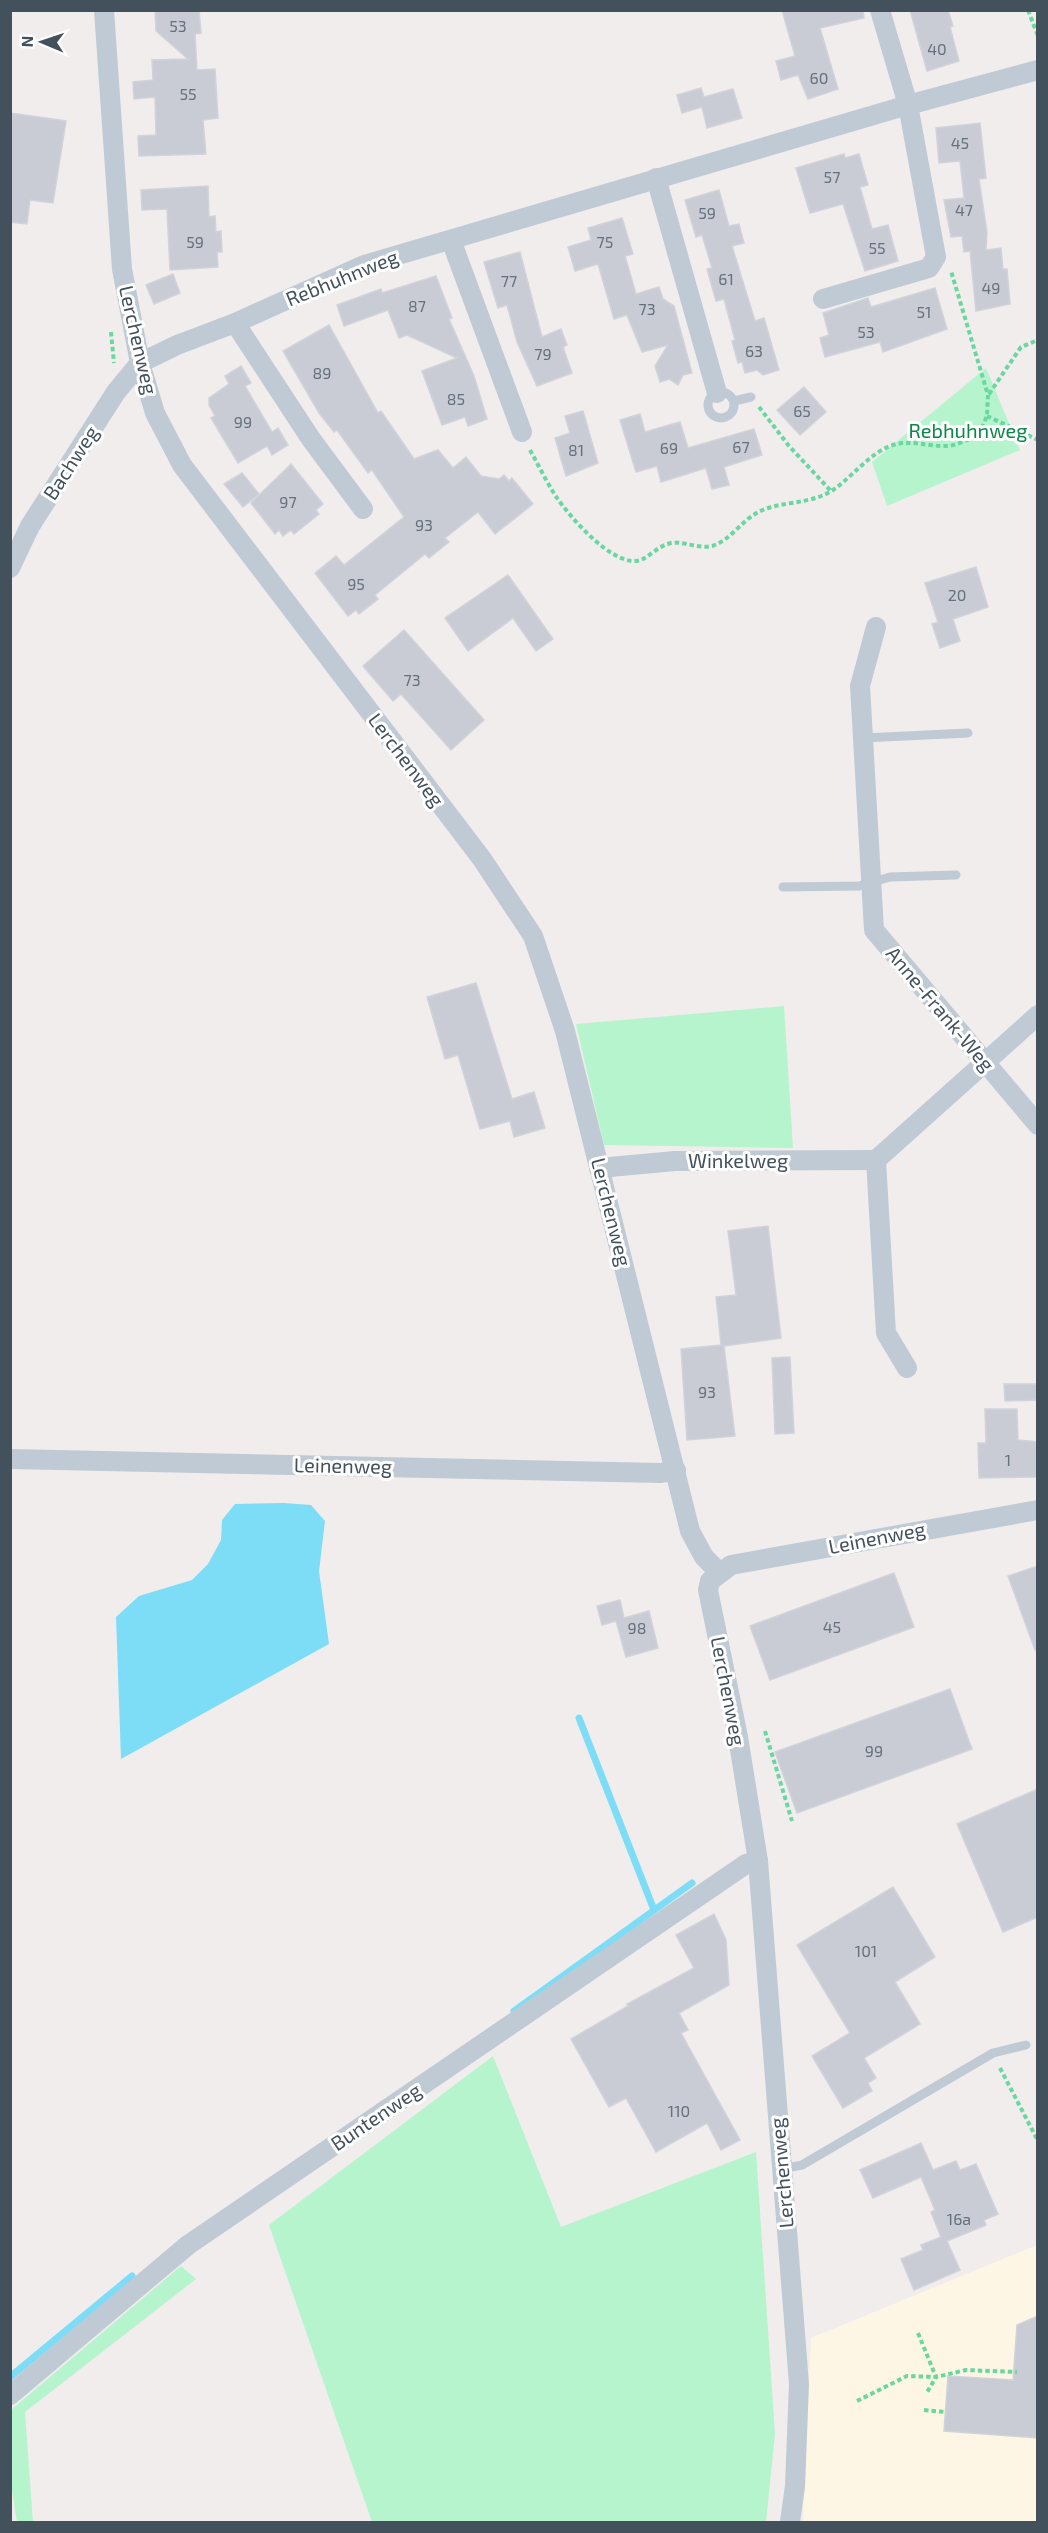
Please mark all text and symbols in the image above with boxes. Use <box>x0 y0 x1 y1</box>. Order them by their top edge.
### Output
north arrow <box>12 12 72 72</box>
house number: 53 <box>169 16 187 35</box>
text: N <box>17 35 36 48</box>
house number: 40 <box>927 39 947 58</box>
house number: 60 <box>810 68 828 87</box>
house number: 55 <box>179 84 197 103</box>
house number: 45 <box>951 133 969 152</box>
house number: 57 <box>824 167 840 186</box>
house number: 47 <box>955 200 973 219</box>
house number: 59 <box>698 203 716 222</box>
house number: 59 <box>186 232 204 251</box>
house number: 75 <box>597 232 613 251</box>
house number: 55 <box>868 238 886 257</box>
street label: Rebhuhnweg <box>282 244 401 310</box>
house number: 61 <box>718 269 734 288</box>
house number: 77 <box>501 271 517 290</box>
house number: 49 <box>982 278 1001 297</box>
street label: Lerchenweg <box>115 283 163 396</box>
house number: 87 <box>408 296 426 315</box>
house number: 73 <box>638 299 656 318</box>
house number: 51 <box>917 302 931 321</box>
house number: 53 <box>857 322 875 341</box>
house number: 63 <box>745 341 763 360</box>
house number: 79 <box>534 344 552 363</box>
house number: 89 <box>313 363 331 382</box>
house number: 85 <box>447 389 465 408</box>
house number: 65 <box>793 401 811 420</box>
house number: 99 <box>234 412 252 431</box>
park label: Rebhuhnweg <box>909 418 1027 442</box>
street label: Bachweg <box>37 421 103 504</box>
house number: 67 <box>732 437 750 456</box>
house number: 69 <box>660 438 678 457</box>
house number: 81 <box>568 440 584 459</box>
house number: 97 <box>279 492 297 511</box>
house number: 93 <box>415 515 433 534</box>
house number: 95 <box>347 574 365 593</box>
house number: 20 <box>948 585 966 604</box>
house number: 73 <box>403 670 421 689</box>
street label: Lerchenweg <box>364 708 450 811</box>
street label: Anne-Frank-Weg <box>882 941 1000 1076</box>
street label: Winkelweg <box>688 1148 788 1172</box>
street label: Lerchenweg <box>587 1155 637 1268</box>
house number: 93 <box>698 1382 716 1401</box>
house number: 1 <box>1005 1450 1011 1469</box>
street label: Leinenweg <box>294 1452 392 1478</box>
street label: Leinenweg <box>826 1516 927 1558</box>
house number: 45 <box>823 1617 841 1636</box>
house number: 98 <box>628 1618 646 1637</box>
street label: Lerchenweg <box>707 1634 751 1747</box>
house number: 99 <box>865 1741 883 1760</box>
house number: 101 <box>855 1941 877 1960</box>
street label: Buntenweg <box>326 2077 425 2155</box>
house number: 110 <box>668 2101 690 2120</box>
street label: Lerchenweg <box>764 2117 798 2229</box>
house number: 16a <box>947 2209 971 2228</box>

